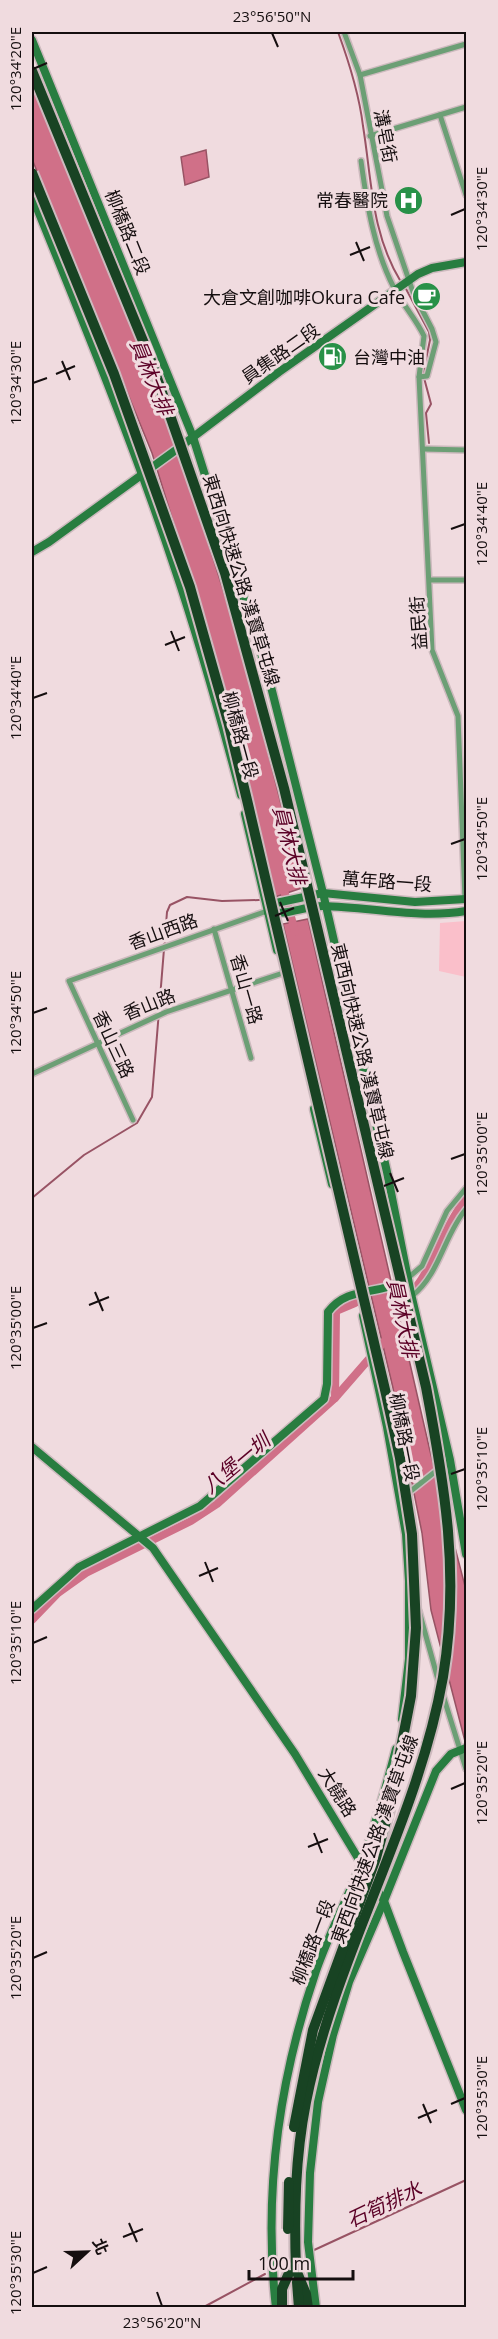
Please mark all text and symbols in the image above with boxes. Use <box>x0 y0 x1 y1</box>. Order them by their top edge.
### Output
text: 23°56'50"N <box>233 6 311 26</box>
text: 120°34'20"E <box>5 27 25 111</box>
street label: 溝皂街 <box>369 107 403 165</box>
text: 120°34'30"E <box>471 167 491 251</box>
hospital icon: 常春醫院 <box>393 184 425 216</box>
street label: 柳橋路二段 <box>100 186 156 278</box>
place label: 常春醫院 <box>316 188 388 212</box>
cafe icon: 大倉文創咖啡Okura Cafe <box>410 281 442 313</box>
place label: 大倉文創咖啡Okura Cafe <box>203 285 405 309</box>
street label: 員集路二段 <box>236 317 324 389</box>
water label: 員林大排 <box>124 335 181 422</box>
text: 120°34'30"E <box>5 341 25 425</box>
fuel station icon: 台灣中油 <box>316 341 348 373</box>
place label: 台灣中油 <box>353 345 425 369</box>
street label: 東西向快速公路 漢寶草屯線 <box>198 471 286 689</box>
text: 120°34'40"E <box>471 482 491 566</box>
street label: 益民街 <box>404 595 432 651</box>
text: 120°34'40"E <box>5 656 25 740</box>
street label: 柳橋路一段 <box>218 688 264 782</box>
text: 120°34'50"E <box>471 797 491 881</box>
water label: 員林大排 <box>267 803 314 890</box>
street label: 萬年路一段 <box>341 866 433 896</box>
street label: 香山西路 <box>125 907 201 955</box>
street label: 東西向快速公路 漢寶草屯線 <box>326 941 400 1161</box>
street label: 香山一路 <box>226 951 268 1027</box>
text: 120°34'50"E <box>5 971 25 1055</box>
street label: 香山路 <box>119 983 179 1025</box>
street label: 香山三路 <box>88 1006 140 1082</box>
text: 120°35'00"E <box>471 1112 491 1196</box>
water label: 員林大排 <box>381 1276 425 1363</box>
text: 120°35'00"E <box>5 1286 25 1370</box>
street label: 柳橋路一段 <box>385 1391 425 1483</box>
water label: 八堡一圳 <box>197 1425 278 1499</box>
text: 120°35'10"E <box>471 1427 491 1511</box>
text: 120°35'10"E <box>5 1601 25 1685</box>
street label: 東西向快速公路 漢寶草屯線 <box>325 1731 423 1947</box>
text: 120°35'20"E <box>471 1741 491 1825</box>
street label: 大饒路 <box>314 1763 362 1821</box>
street label: 柳橋路一段 <box>285 1896 339 1988</box>
text: 120°35'20"E <box>5 1916 25 2000</box>
text: 120°35'30"E <box>471 2056 491 2140</box>
water label: 石筍排水 <box>342 2174 427 2233</box>
north arrow <box>57 2222 117 2282</box>
text: 120°35'30"E <box>5 2231 25 2315</box>
text: 北 <box>88 2235 114 2258</box>
scale bar <box>249 2243 352 2281</box>
text: 100 m <box>258 2251 310 2275</box>
text: 23°56'20"N <box>123 2312 201 2332</box>

